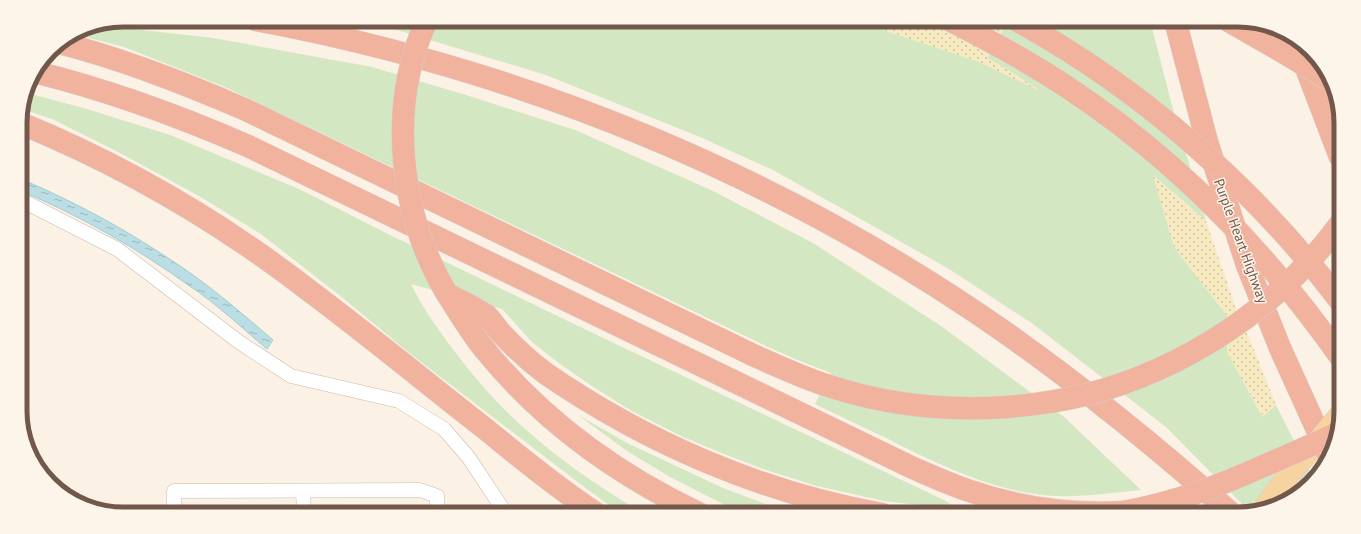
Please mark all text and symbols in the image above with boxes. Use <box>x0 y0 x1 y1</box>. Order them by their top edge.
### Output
street label: Purple Heart Highway <box>1210 176 1272 306</box>

